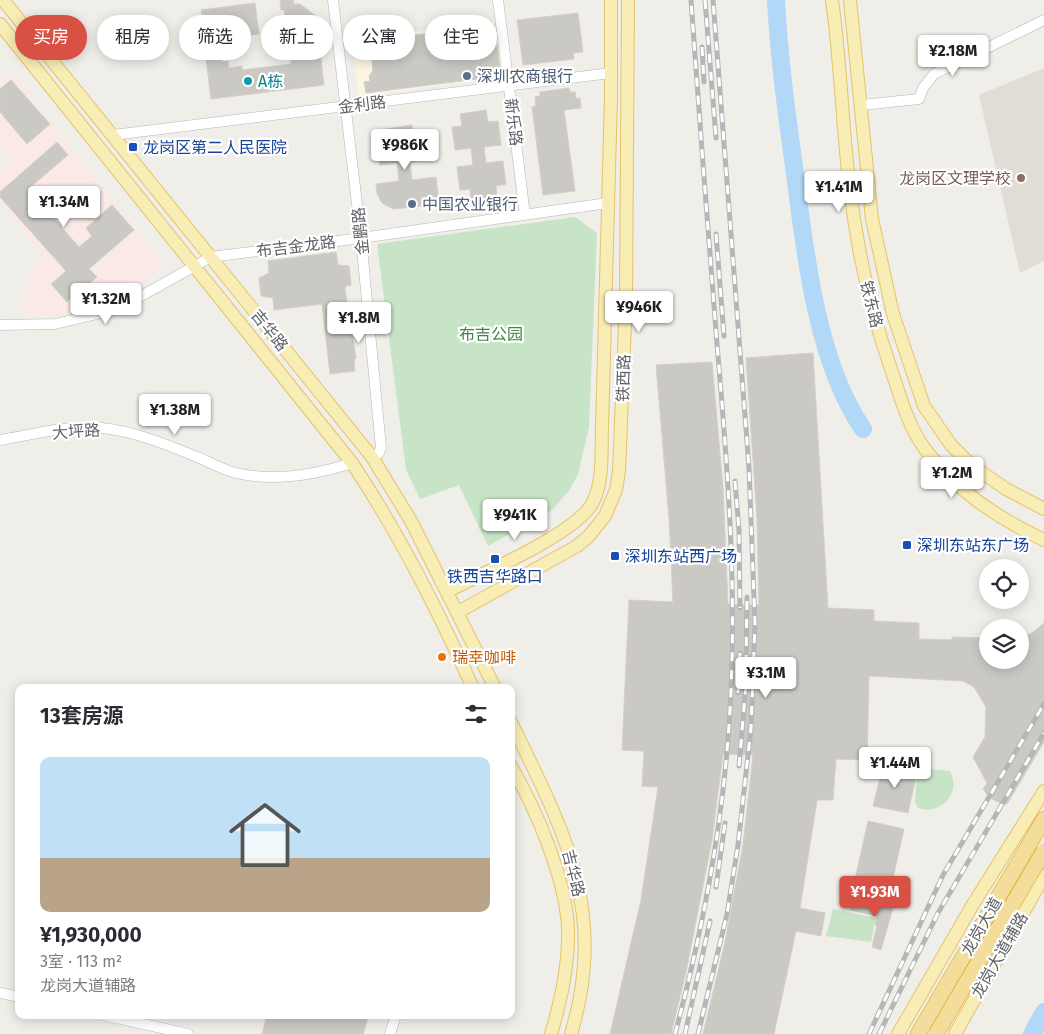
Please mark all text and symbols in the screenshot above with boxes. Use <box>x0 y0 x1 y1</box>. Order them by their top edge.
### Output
chip: 买房 <box>15 15 87 60</box>
chip: 租房 <box>97 15 169 60</box>
chip: 筛选 <box>179 15 251 60</box>
chip: 新上 <box>261 15 333 60</box>
chip: 公寓 <box>343 15 415 60</box>
chip: 住宅 <box>425 15 497 60</box>
pin: ¥2.18M <box>912 34 994 77</box>
text: ¥2.18M <box>929 41 977 60</box>
place label: 深圳农商银行 <box>477 67 573 86</box>
marker: 深圳农商银行 <box>461 70 473 82</box>
place label: A栋 <box>258 72 283 91</box>
marker: A栋 <box>242 75 254 87</box>
street label: 金利路 <box>337 92 387 117</box>
street label: 新乐路 <box>501 97 526 147</box>
pin: ¥986K <box>370 128 440 171</box>
text: ¥986K <box>382 135 428 154</box>
place label: 龙岗区第二人民医院 <box>143 138 287 157</box>
marker: 龙岗区第二人民医院 <box>127 141 139 153</box>
place label: 龙岗区文理学校 <box>899 169 1011 188</box>
pin: ¥1.41M <box>798 170 880 213</box>
marker: 龙岗区文理学校 <box>1015 172 1027 184</box>
text: ¥1.41M <box>815 177 863 196</box>
pin: ¥1.34M <box>23 186 105 228</box>
text: ¥1.34M <box>39 192 89 211</box>
place label: 中国农业银行 <box>422 195 518 214</box>
marker: 中国农业银行 <box>406 198 418 210</box>
street label: 金鹏路 <box>349 206 372 256</box>
street label: 布吉金龙路 <box>255 232 337 261</box>
street label: 铁东路 <box>856 279 887 330</box>
pin: ¥1.32M <box>65 282 147 325</box>
text: ¥1.32M <box>81 289 131 308</box>
pin: ¥946K <box>604 290 674 333</box>
text: ¥946K <box>616 297 662 316</box>
pin: ¥1.8M <box>324 302 394 344</box>
street label: 吉华路 <box>247 306 292 355</box>
text: ¥1.8M <box>338 308 380 327</box>
park label: 布吉公园 <box>459 325 523 344</box>
street label: 铁西路 <box>613 354 634 402</box>
pin: ¥1.38M <box>134 394 216 436</box>
text: ¥1.38M <box>150 400 200 419</box>
street label: 大坪路 <box>51 420 101 443</box>
pin: ¥1.2M <box>917 456 987 499</box>
text: ¥1.2M <box>932 463 972 482</box>
pin: ¥941K <box>480 498 550 541</box>
text: ¥941K <box>493 505 537 524</box>
place label: 深圳东站东广场 <box>917 536 1029 555</box>
marker: 深圳东站东广场 <box>901 539 913 551</box>
place label: 深圳东站西广场 <box>625 547 737 566</box>
marker: 深圳东站西广场 <box>609 550 621 562</box>
marker: 铁西吉华路口 <box>489 553 501 565</box>
map controls <box>979 559 1029 669</box>
button: locate <box>979 559 1029 609</box>
place label: 铁西吉华路口 <box>447 567 543 586</box>
button: layers <box>979 619 1029 669</box>
place label: 瑞幸咖啡 <box>452 648 516 667</box>
marker: 瑞幸咖啡 <box>436 651 448 663</box>
pin: ¥3.1M <box>731 656 801 699</box>
text: ¥3.1M <box>746 663 786 682</box>
icon: filters <box>462 700 490 728</box>
text: 13套房源 <box>40 703 124 729</box>
pin: ¥1.44M <box>854 746 936 789</box>
text: ¥1.44M <box>870 753 920 772</box>
icon: home <box>220 790 310 880</box>
street label: 吉华路 <box>558 848 589 899</box>
pin: ¥1.93M <box>834 876 916 918</box>
text: ¥1.93M <box>850 882 900 901</box>
street label: 龙岗大道 <box>957 894 1006 959</box>
street label: 龙岗大道辅路 <box>967 909 1032 1002</box>
text: ¥1,930,000 <box>40 922 142 948</box>
text: 3室 · 113 m² <box>40 952 122 971</box>
text: 龙岗大道辅路 <box>40 976 136 995</box>

